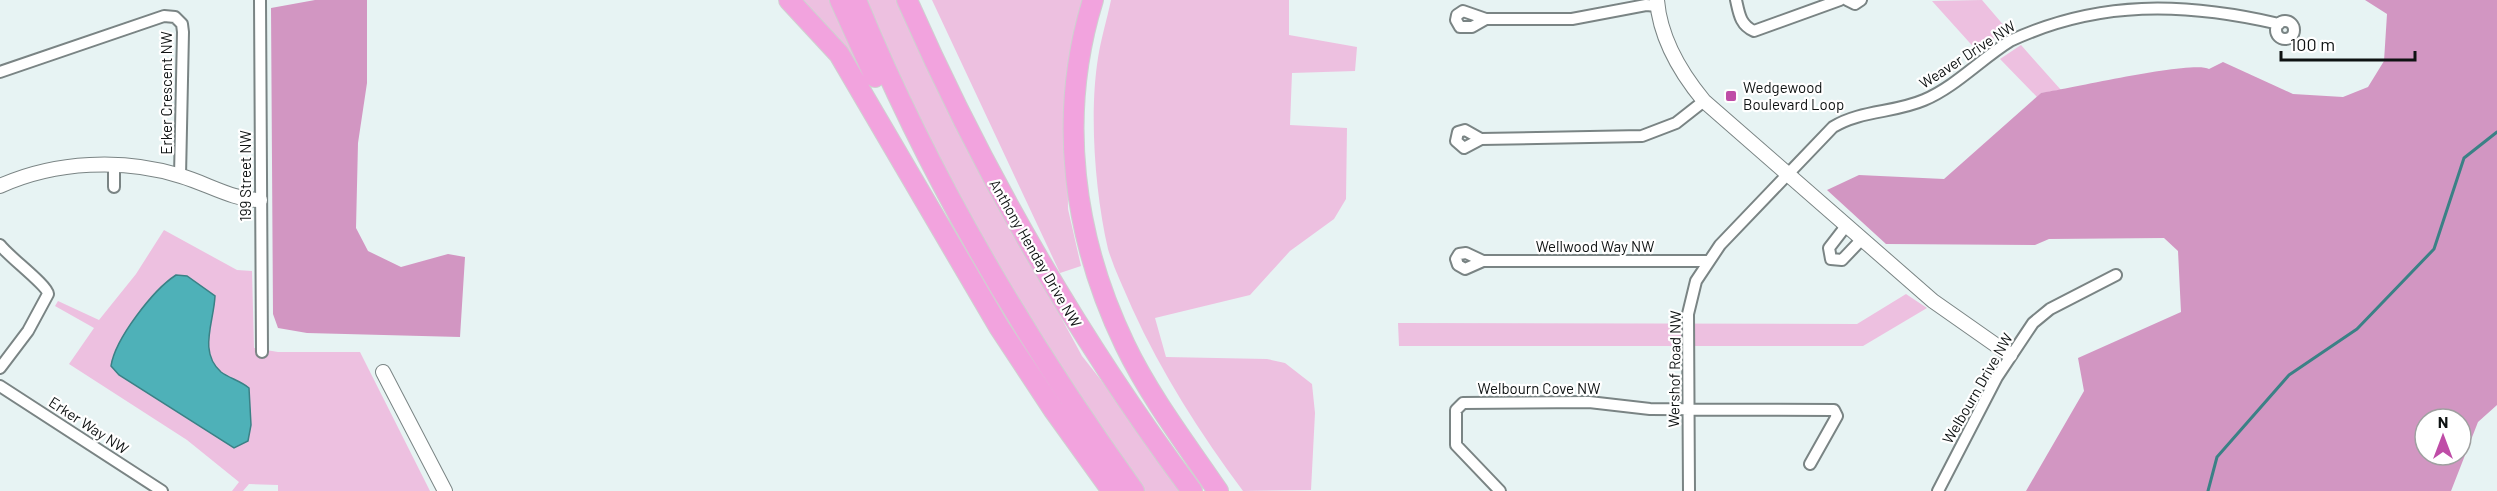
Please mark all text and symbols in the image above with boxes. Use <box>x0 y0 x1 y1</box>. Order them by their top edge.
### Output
street label: Weaver Drive NW <box>1916 16 2018 92</box>
scale bar <box>2281 24 2414 62</box>
street label: Erker Crescent NW <box>157 31 175 155</box>
text: 100 m <box>2290 33 2335 55</box>
place label: Wedgewood Boulevard Loop <box>1743 78 1844 113</box>
marker: Wedgewood Boulevard Loop <box>1724 89 1738 103</box>
street label: 199 Street NW <box>236 130 254 222</box>
street label: Anthony Henday Drive NW <box>986 176 1086 330</box>
street label: Wellwood Way NW <box>1536 237 1654 255</box>
street label: Wershof Road NW <box>1664 310 1684 428</box>
street label: Welbourn Drive NW <box>1938 330 2016 446</box>
street label: Welbourn Cove NW <box>1478 379 1600 397</box>
street label: Erker Way NW <box>46 393 132 457</box>
north arrow <box>2413 407 2473 467</box>
text: N <box>2438 412 2448 431</box>

